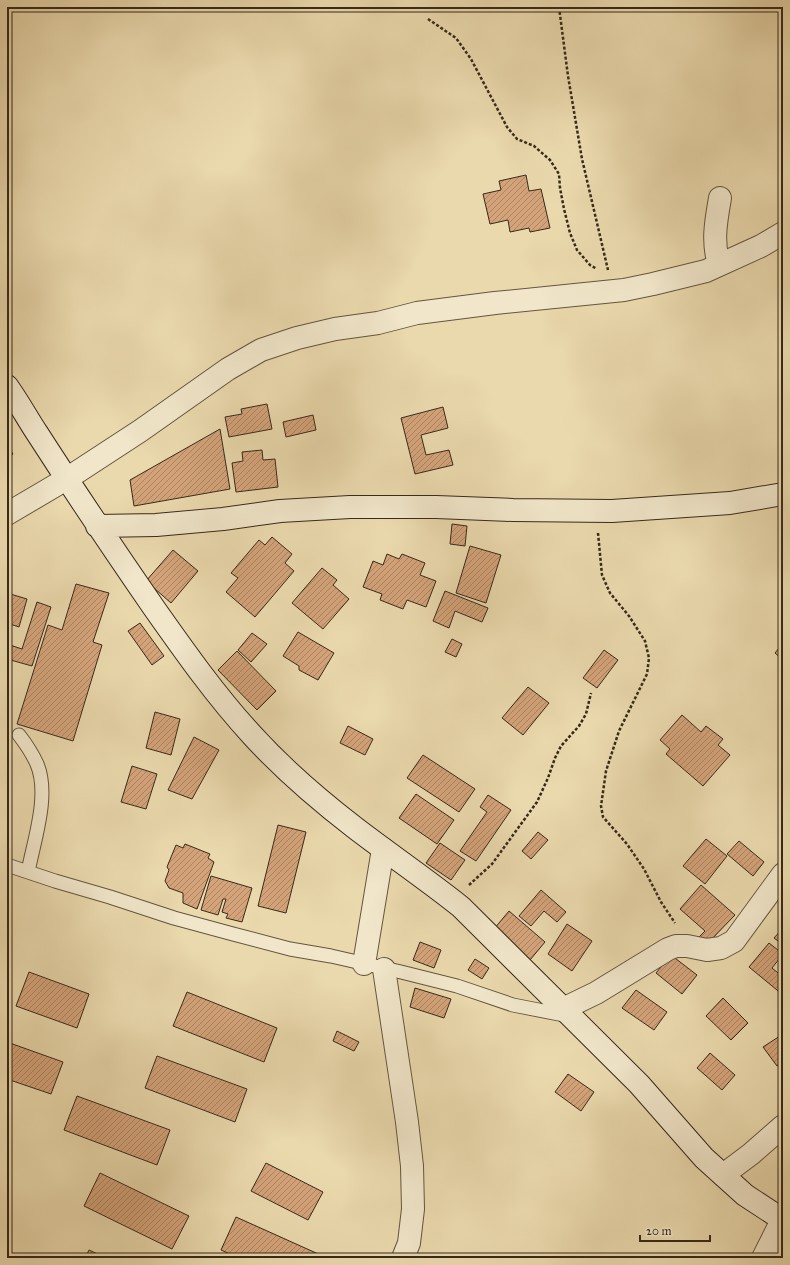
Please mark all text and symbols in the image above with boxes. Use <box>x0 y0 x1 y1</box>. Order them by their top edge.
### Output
scale bar <box>640 1217 710 1243</box>
text: 20 m <box>646 1224 672 1238</box>

